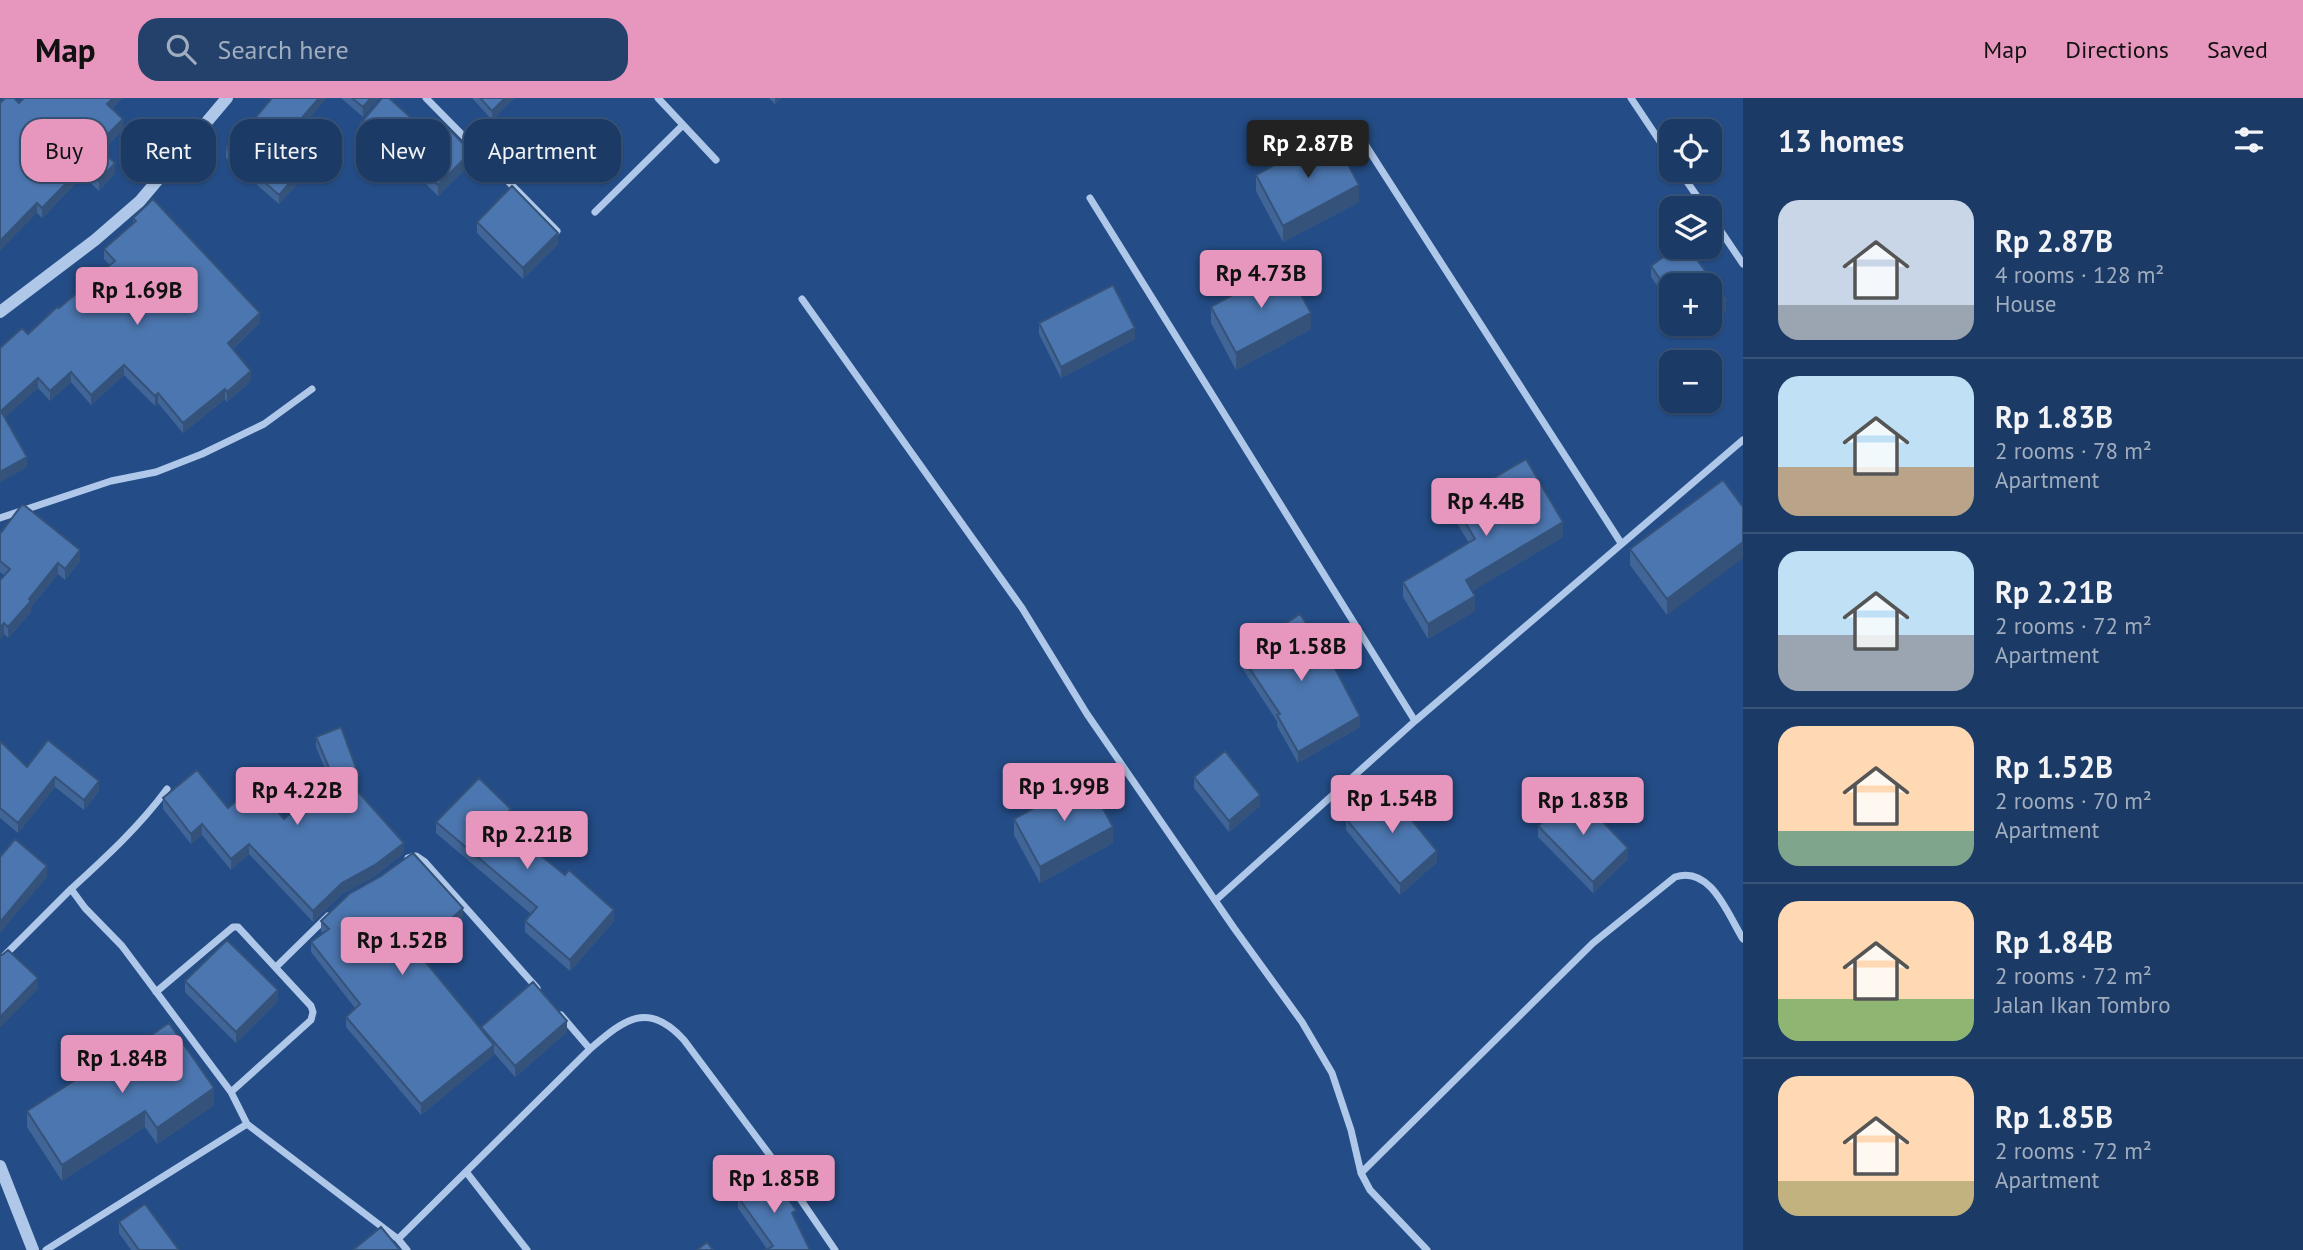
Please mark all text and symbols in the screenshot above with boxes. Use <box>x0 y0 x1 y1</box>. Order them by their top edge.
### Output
search box <box>138 18 628 81</box>
text: Map <box>35 28 96 71</box>
icon: search <box>162 30 200 68</box>
text: Search here <box>218 33 349 66</box>
text: Map <box>1983 34 2027 65</box>
text: Directions <box>2065 34 2169 65</box>
text: Saved <box>2207 34 2268 65</box>
chip: Buy <box>21 119 107 182</box>
chip: Rent <box>121 119 216 182</box>
chip: Filters <box>230 119 342 182</box>
chip: New <box>356 119 450 182</box>
chip: Apartment <box>464 119 621 182</box>
map controls <box>1659 119 1722 413</box>
button: locate <box>1659 119 1722 182</box>
pin: Rp 2.87B <box>1236 120 1380 180</box>
text: 13 homes <box>1778 121 1904 160</box>
icon: filters <box>2230 121 2268 159</box>
text: Rp 2.87B <box>1263 128 1353 157</box>
button: layers <box>1659 196 1722 259</box>
text: Rp 2.87B <box>1995 221 2113 260</box>
icon: home <box>1834 228 1918 312</box>
pin: Rp 4.73B <box>1189 250 1333 310</box>
text: Rp 4.73B <box>1216 258 1306 287</box>
text: 4 rooms · 128 m² <box>1995 260 2164 289</box>
pin: Rp 1.69B <box>65 268 209 327</box>
button: + <box>1659 273 1722 336</box>
text: Rp 1.69B <box>92 275 182 304</box>
text: House <box>1995 289 2057 318</box>
button: − <box>1659 350 1722 413</box>
text: Rp 1.83B <box>1995 397 2113 436</box>
icon: home <box>1834 404 1918 488</box>
text: 2 rooms · 78 m² <box>1995 436 2152 465</box>
text: Apartment <box>1995 465 2099 494</box>
pin: Rp 4.4B <box>1421 478 1551 538</box>
text: Rp 4.4B <box>1447 486 1525 515</box>
text: Rp 2.21B <box>1995 572 2113 611</box>
icon: home <box>1834 579 1918 663</box>
text: 2 rooms · 72 m² <box>1995 611 2152 640</box>
pin: Rp 1.58B <box>1229 624 1373 683</box>
text: Rp 1.58B <box>1256 631 1346 660</box>
text: Apartment <box>1995 640 2099 669</box>
text: Rp 1.52B <box>1995 747 2113 786</box>
icon: home <box>1834 754 1918 838</box>
pin: Rp 1.99B <box>992 764 1136 823</box>
pin: Rp 4.22B <box>225 768 369 827</box>
text: Rp 1.99B <box>1019 771 1109 800</box>
text: Rp 4.22B <box>252 775 342 804</box>
pin: Rp 1.54B <box>1320 776 1464 835</box>
pin: Rp 1.83B <box>1511 778 1655 837</box>
text: Rp 1.54B <box>1347 783 1437 812</box>
text: Rp 1.83B <box>1538 785 1628 814</box>
text: 2 rooms · 70 m² <box>1995 786 2152 815</box>
pin: Rp 2.21B <box>455 812 599 871</box>
text: Apartment <box>1995 815 2099 844</box>
text: Rp 2.21B <box>482 819 572 848</box>
pin: Rp 1.52B <box>330 918 474 977</box>
text: Rp 1.84B <box>1995 922 2113 961</box>
text: Rp 1.52B <box>357 925 447 954</box>
icon: home <box>1834 929 1918 1013</box>
text: 2 rooms · 72 m² <box>1995 961 2152 990</box>
text: Jalan Ikan Tombro <box>1995 990 2170 1019</box>
pin: Rp 1.84B <box>50 1035 194 1095</box>
text: Rp 1.84B <box>77 1043 167 1072</box>
text: Rp 1.85B <box>1995 1097 2113 1136</box>
icon: home <box>1834 1104 1918 1188</box>
text: 2 rooms · 72 m² <box>1995 1136 2152 1165</box>
pin: Rp 1.85B <box>702 1156 846 1215</box>
text: Rp 1.85B <box>729 1163 819 1192</box>
text: Apartment <box>1995 1165 2099 1194</box>

